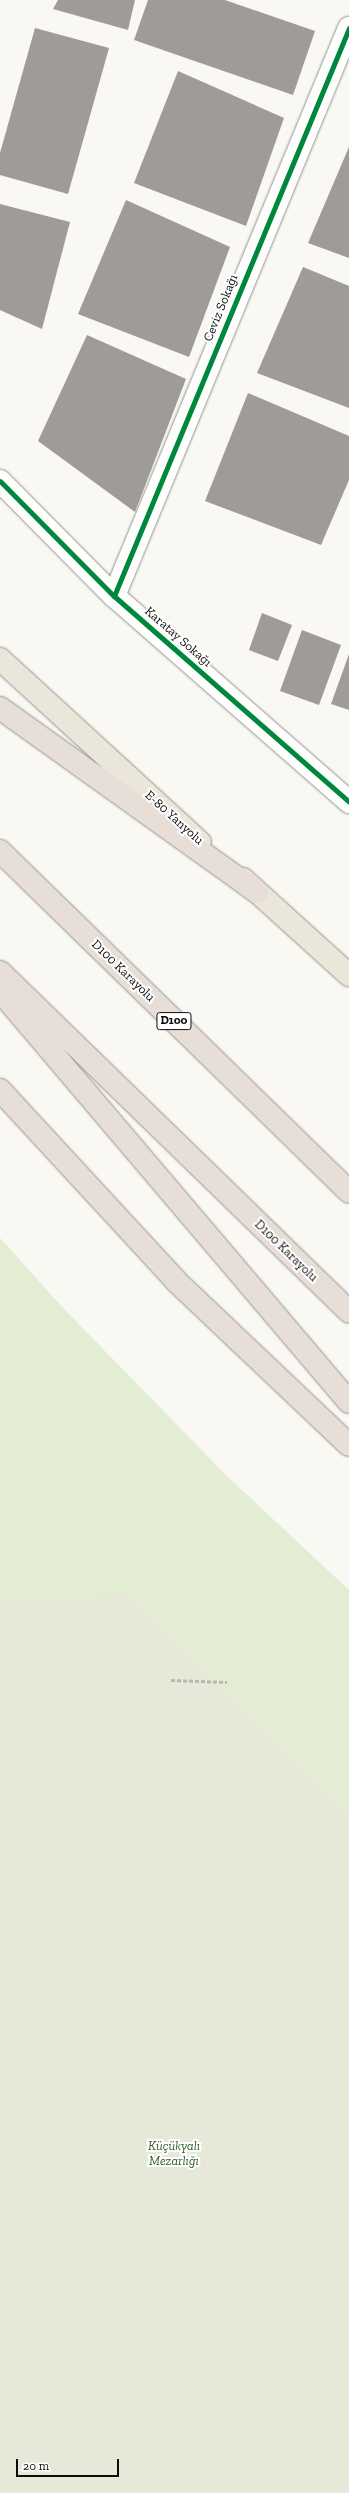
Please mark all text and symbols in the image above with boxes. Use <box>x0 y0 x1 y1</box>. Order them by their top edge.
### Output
street label: Ceviz Sokağı <box>200 272 242 344</box>
street label: Karatay Sokağı <box>141 603 215 671</box>
street label: E-80 Yanyolu <box>141 787 207 849</box>
street label: D100 Karayolu <box>88 937 158 1005</box>
road number: D100 <box>156 1011 192 1031</box>
street label: D100 Karayolu <box>251 1217 321 1285</box>
park label: Küçükyalı Mezarlığı <box>148 2139 200 2170</box>
scale bar <box>18 2451 121 2477</box>
text: 20 m <box>23 2459 49 2473</box>

